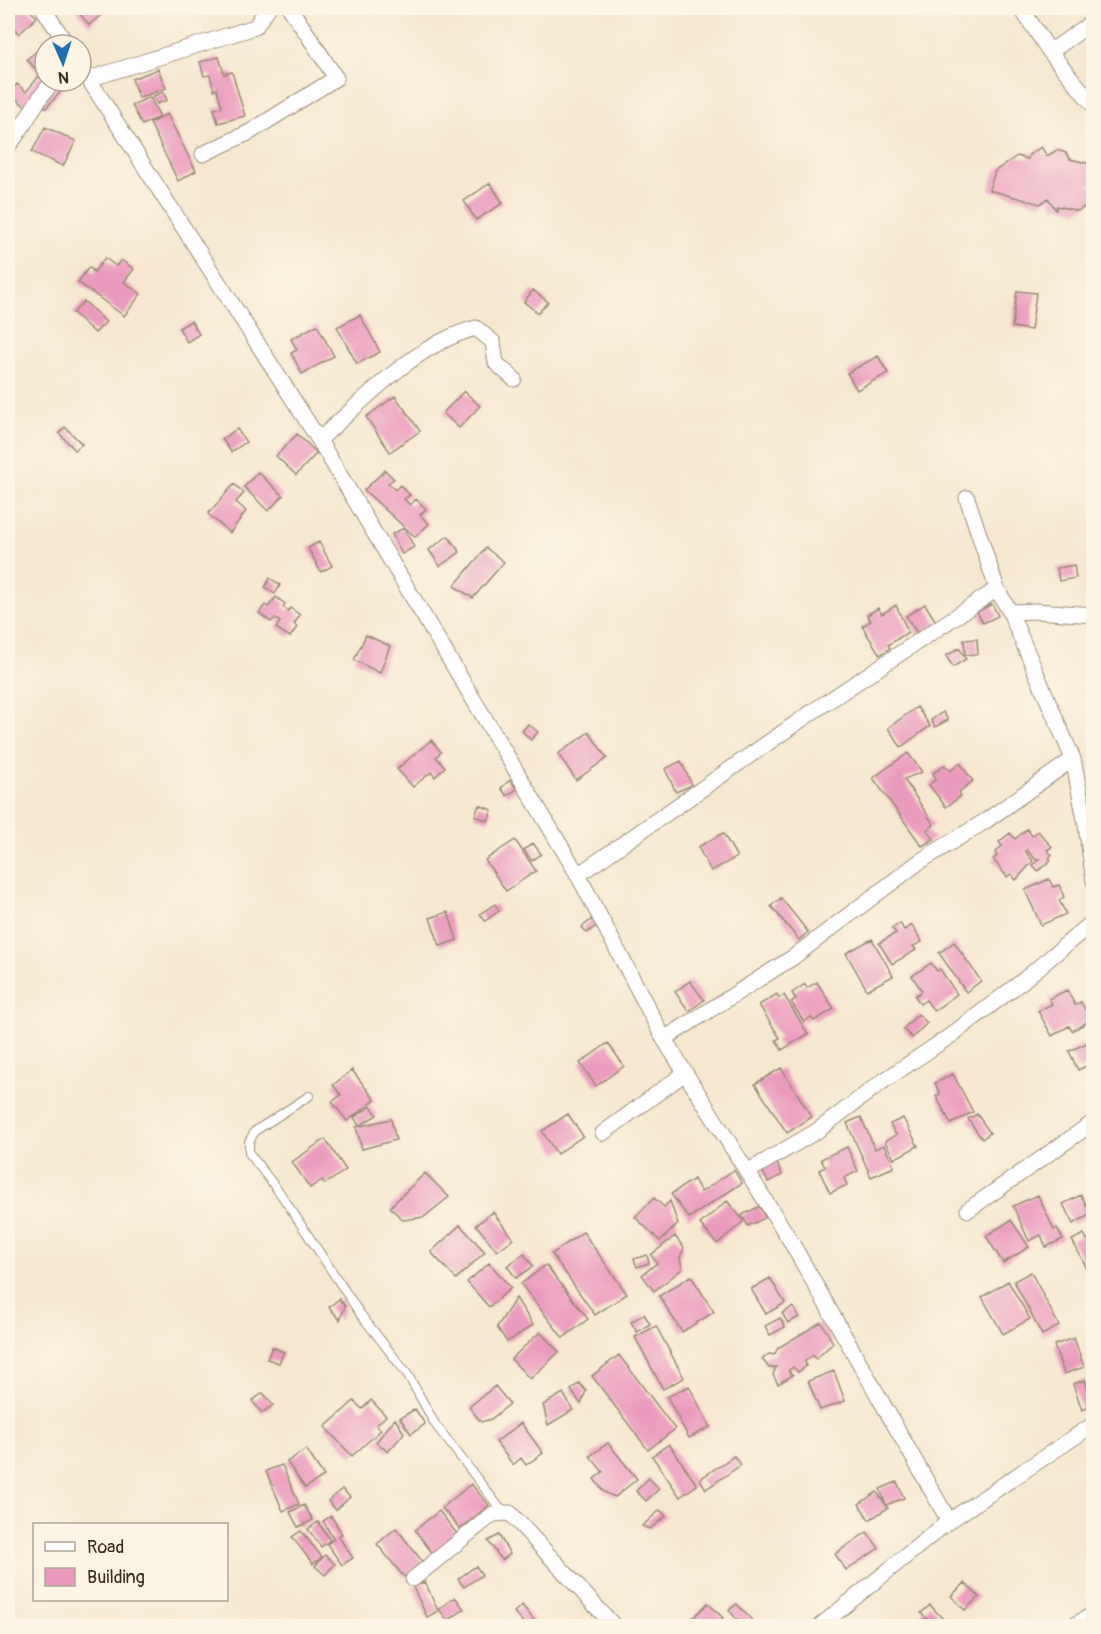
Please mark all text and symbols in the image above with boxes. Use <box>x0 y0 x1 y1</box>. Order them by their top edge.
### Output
north arrow <box>33 33 93 93</box>
text: N <box>58 67 70 87</box>
legend <box>33 1523 228 1601</box>
text: Road <box>87 1536 124 1559</box>
text: Building <box>87 1566 145 1589</box>

